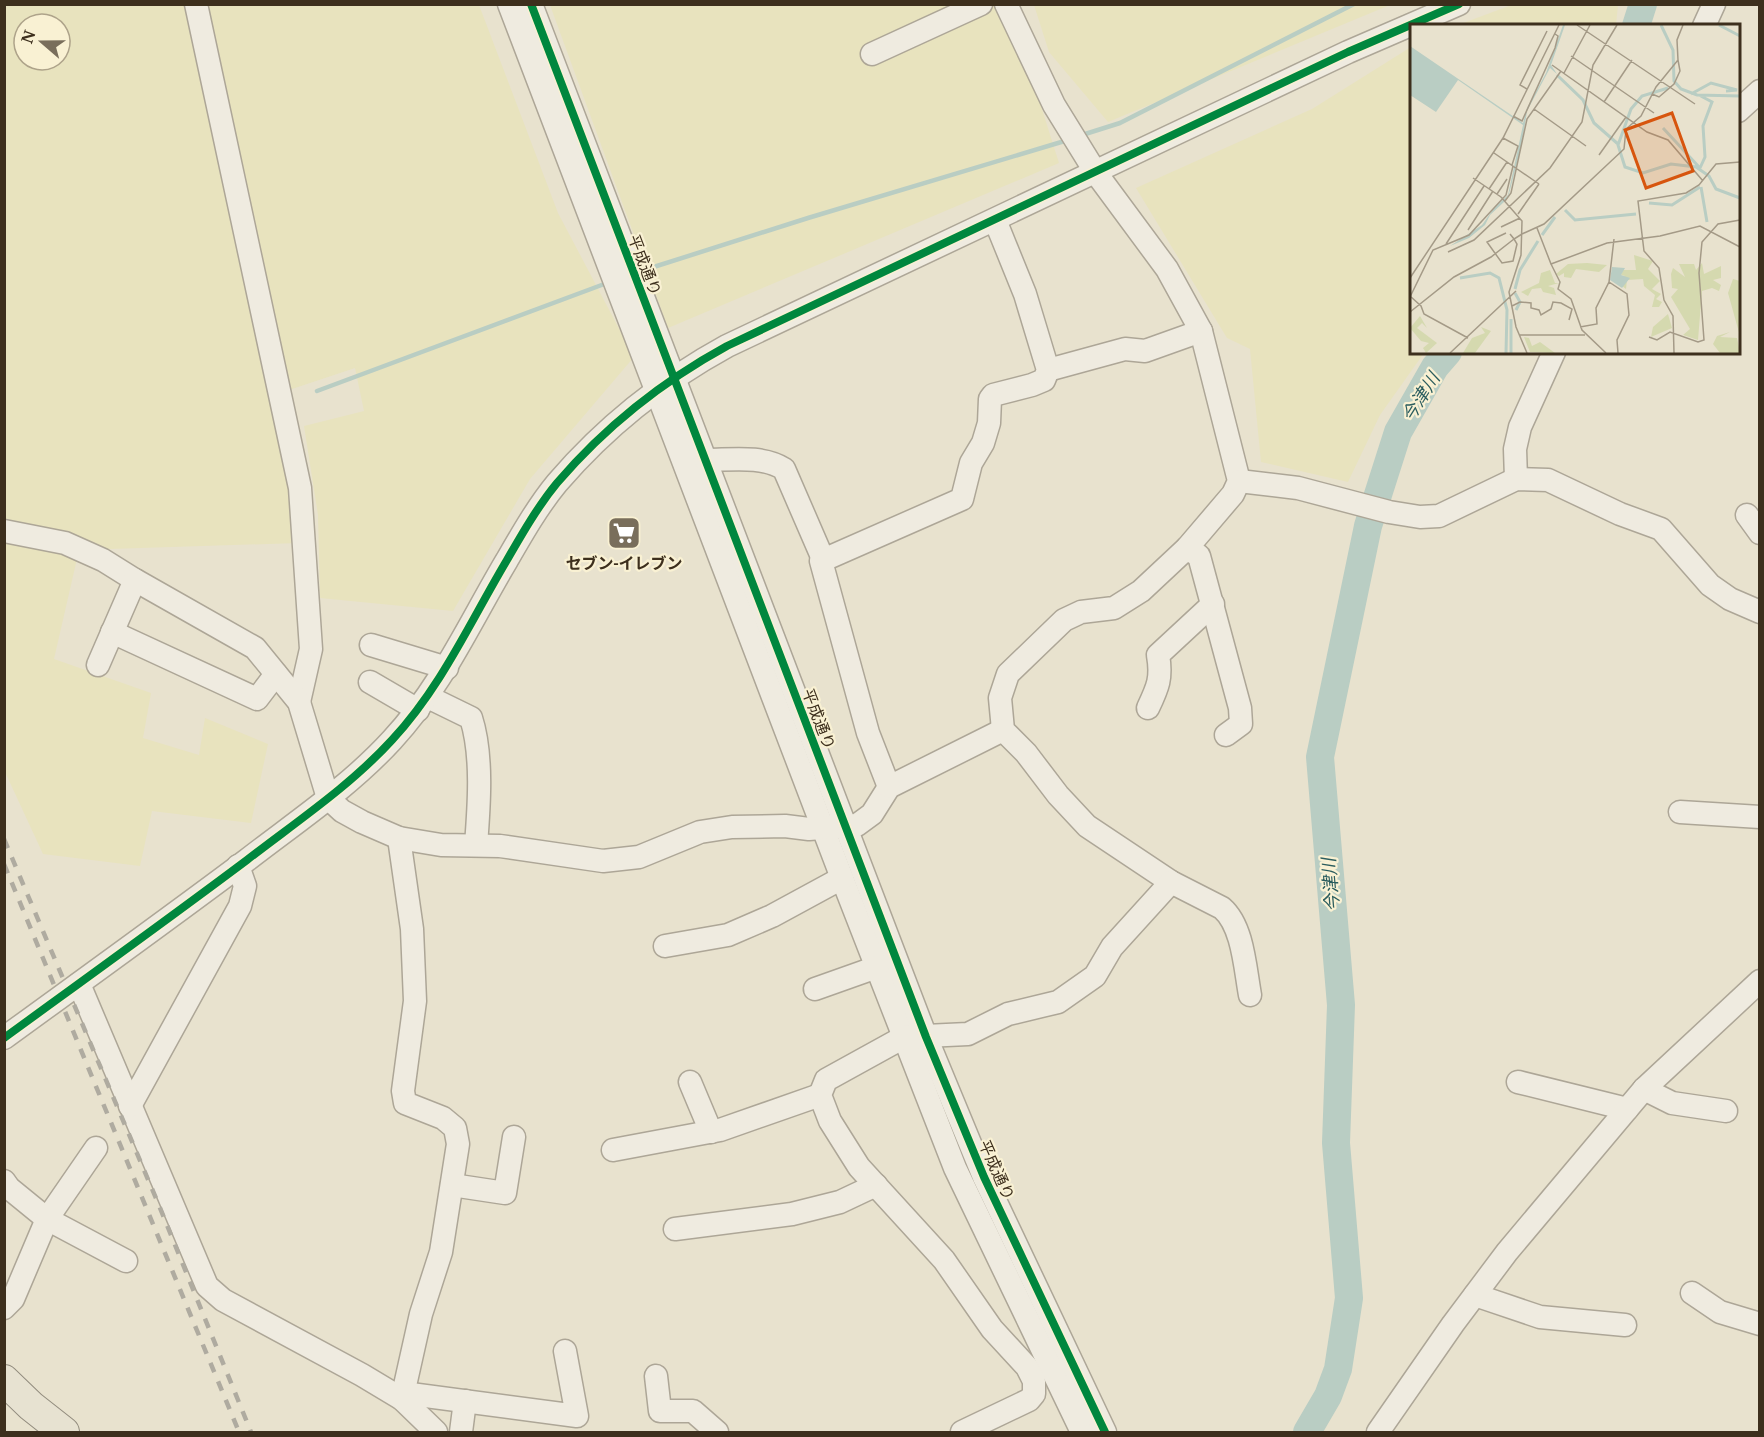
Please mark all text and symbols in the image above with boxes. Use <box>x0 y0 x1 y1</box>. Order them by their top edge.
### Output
north arrow <box>12 12 72 72</box>
inset map <box>1410 24 1740 354</box>
text: N <box>15 27 41 47</box>
street label: 平成通り <box>623 231 667 299</box>
water label: 今津川 <box>1396 366 1446 426</box>
supermarket icon: セブン-イレブン <box>606 515 642 551</box>
place label: セブン-イレブン <box>566 552 682 574</box>
street label: 平成通り <box>797 685 841 753</box>
water label: 今津川 <box>1316 855 1344 913</box>
street label: 平成通り <box>974 1136 1020 1204</box>

